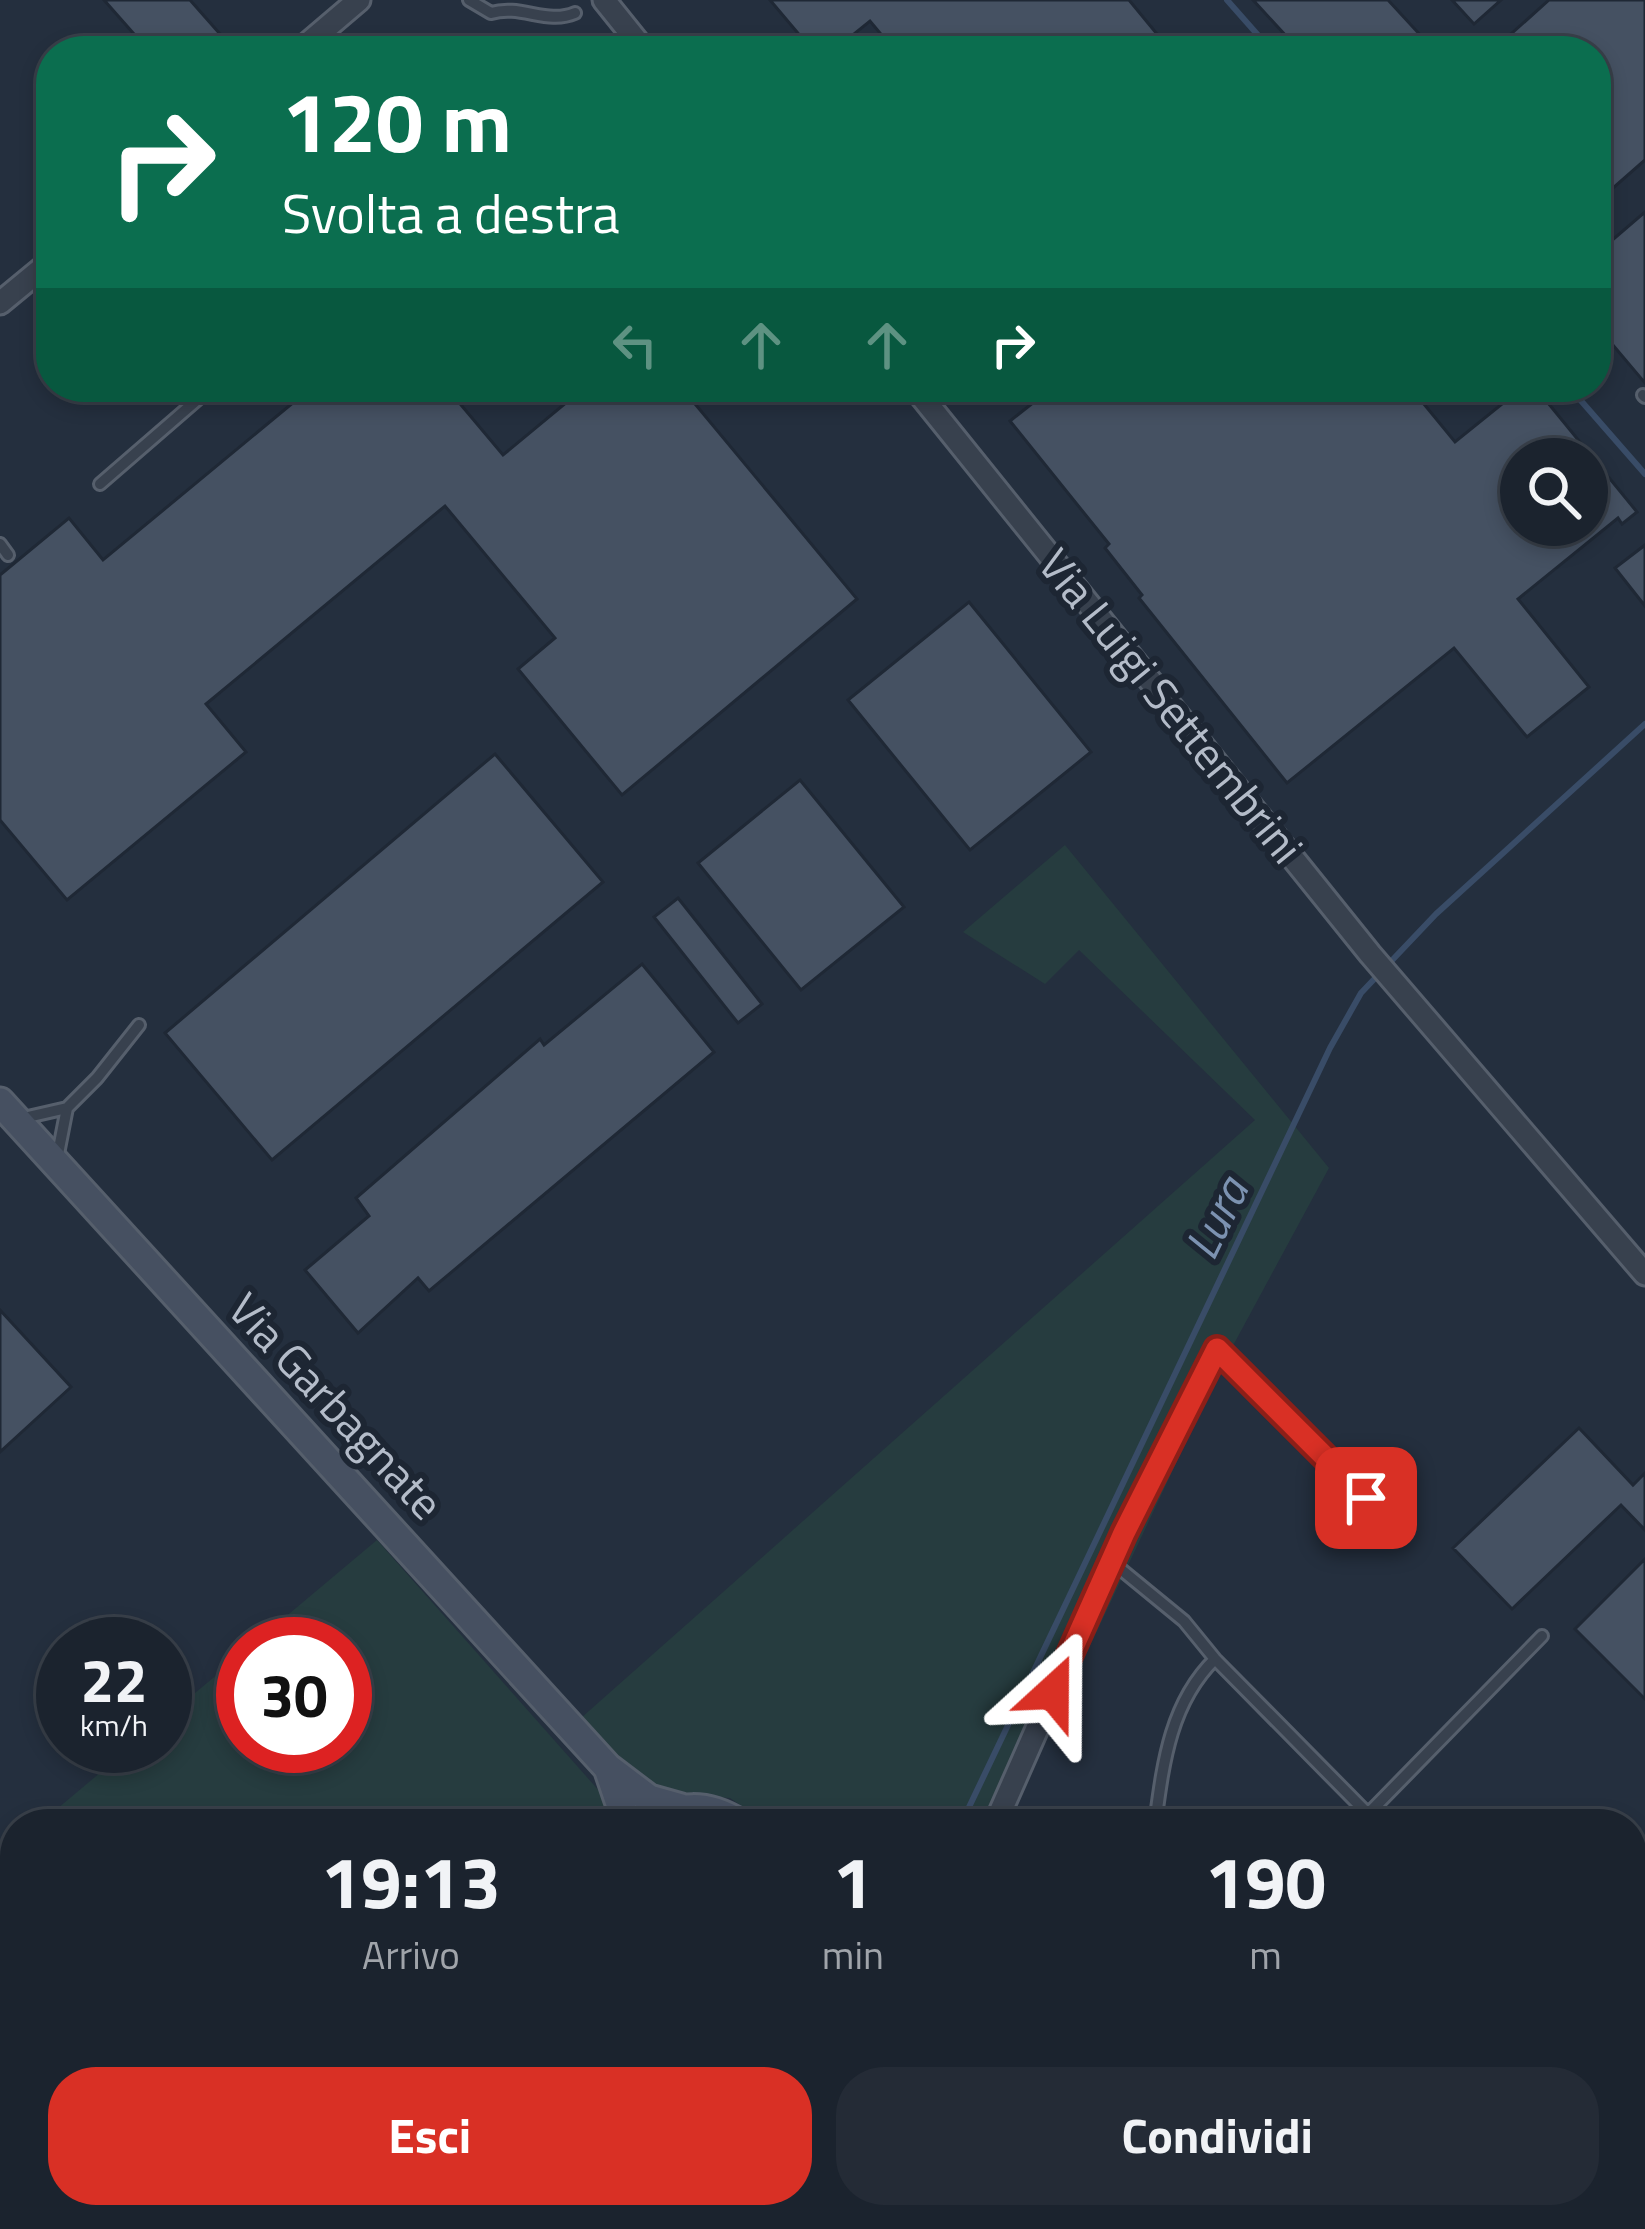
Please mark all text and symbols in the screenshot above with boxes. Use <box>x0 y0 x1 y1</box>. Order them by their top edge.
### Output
text: 120 m <box>282 57 512 185</box>
icon: right <box>84 84 240 240</box>
text: Svolta a destra <box>282 172 620 254</box>
icon: left <box>602 312 668 378</box>
icon: ahead <box>728 312 794 378</box>
icon: ahead <box>854 312 920 378</box>
icon: right <box>980 312 1046 378</box>
map controls <box>1500 438 1608 546</box>
button: search <box>1500 438 1608 546</box>
street label: Via Luigi Settembrini <box>1023 533 1320 878</box>
water label: Lura <box>1165 1162 1268 1271</box>
street label: Via Garbagnate <box>213 1276 460 1534</box>
pin <box>1315 1447 1417 1549</box>
icon: arrive <box>1333 1465 1399 1531</box>
speed limit sign: 30 <box>216 1617 372 1773</box>
position arrow <box>990 1629 1116 1755</box>
text: 22 <box>80 1634 148 1725</box>
text: km/h <box>80 1702 148 1748</box>
text: 19:13 <box>321 1826 501 1936</box>
text: 1 <box>833 1826 873 1936</box>
text: 190 <box>1205 1826 1326 1936</box>
text: Arrivo <box>362 1925 460 1984</box>
text: min <box>822 1925 884 1984</box>
text: m <box>1249 1925 1282 1984</box>
button: Esci <box>48 2067 812 2205</box>
button: Condividi <box>836 2067 1599 2205</box>

